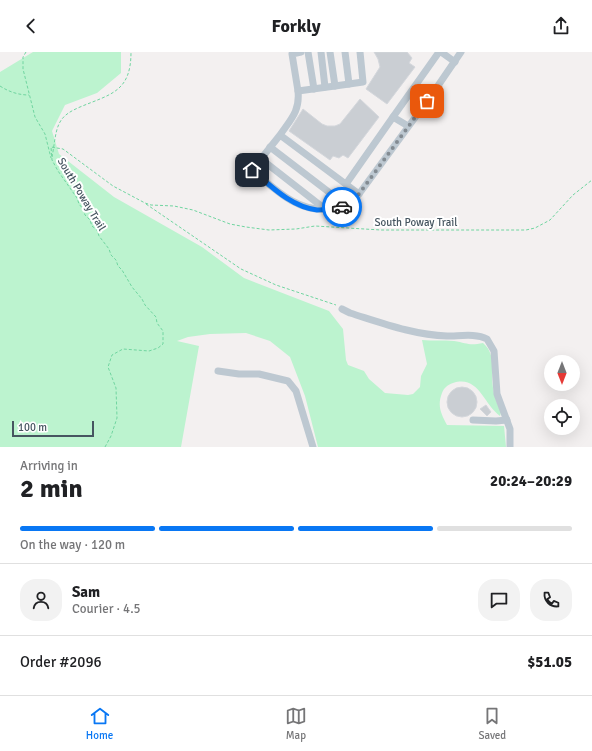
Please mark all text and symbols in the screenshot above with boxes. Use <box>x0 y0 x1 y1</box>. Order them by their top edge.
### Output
icon: back <box>20 15 42 37</box>
text: Forkly <box>271 15 321 37</box>
icon: share <box>550 15 572 37</box>
pin <box>410 84 444 118</box>
icon: bag <box>416 90 438 112</box>
pin <box>235 153 269 187</box>
street label: South Poway Trail <box>55 155 109 233</box>
icon: home <box>241 159 263 181</box>
courier <box>322 187 362 227</box>
icon: car <box>331 196 353 218</box>
street label: South Poway Trail <box>374 216 458 229</box>
north arrow <box>544 355 580 391</box>
map controls <box>544 355 580 435</box>
button: locate <box>544 399 580 435</box>
scale bar <box>12 419 94 438</box>
text: 100 m <box>18 421 47 434</box>
text: Arriving in <box>20 458 78 474</box>
text: 20:24–20:29 <box>490 472 572 490</box>
text: 2 min <box>20 473 83 505</box>
text: On the way · 120 m <box>20 537 125 553</box>
button: person <box>20 579 62 621</box>
button: chat <box>478 579 520 621</box>
button: phone <box>530 579 572 621</box>
text: Sam <box>72 583 100 601</box>
text: Courier · 4.5 <box>72 601 141 617</box>
text: Order #2096 <box>20 653 102 671</box>
text: $51.05 <box>527 653 572 671</box>
tab: Home <box>86 705 113 742</box>
tab: Map <box>285 705 307 742</box>
tab: Saved <box>478 705 506 742</box>

